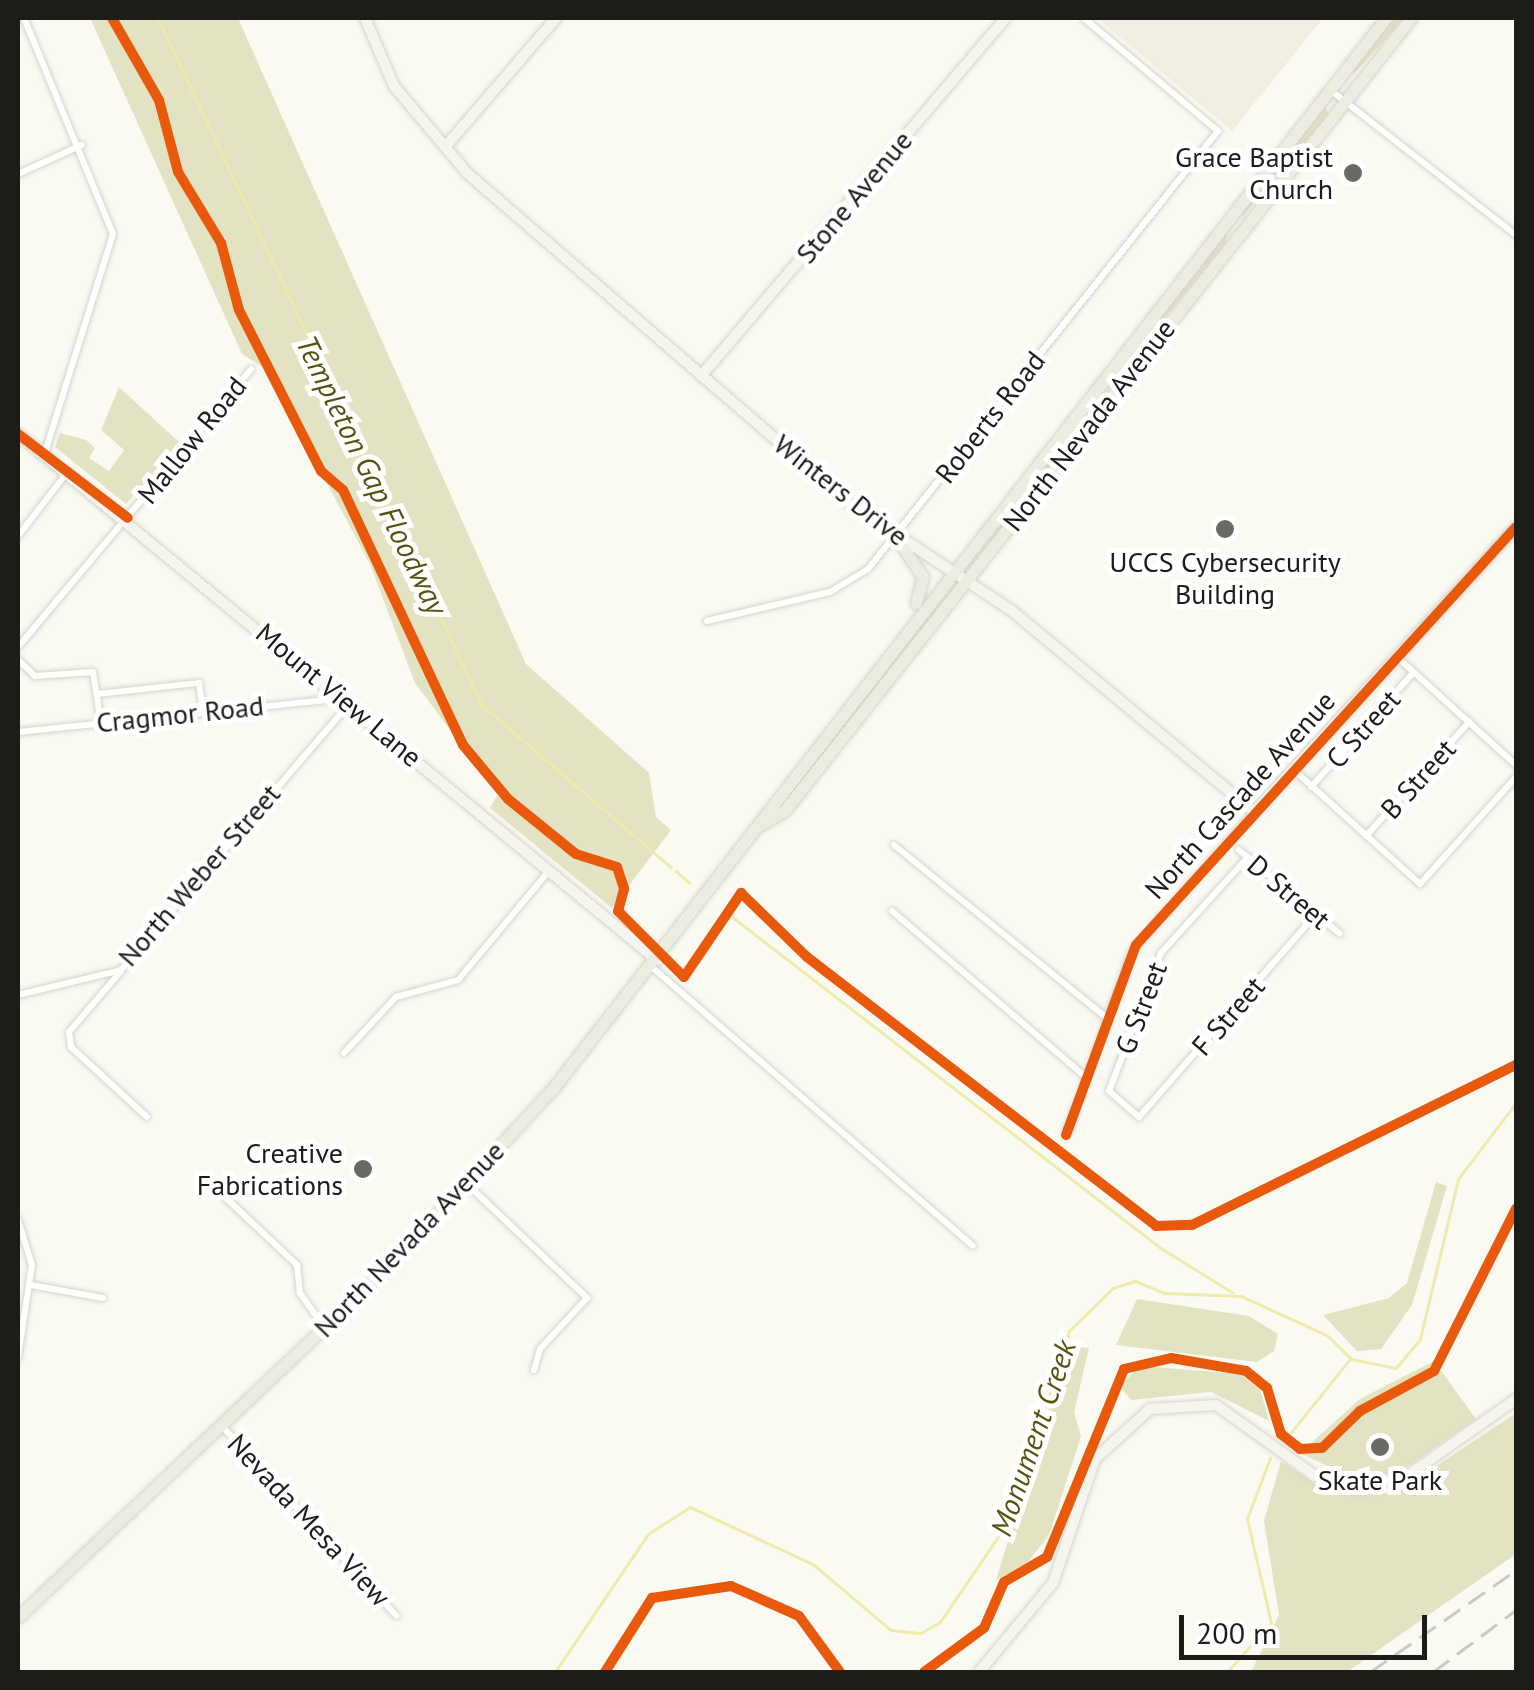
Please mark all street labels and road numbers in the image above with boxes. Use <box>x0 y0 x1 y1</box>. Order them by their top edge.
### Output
street label: Stone Avenue <box>789 124 919 270</box>
street label: North Nevada Avenue <box>996 312 1182 538</box>
street label: Roberts Road <box>928 344 1052 490</box>
street label: Mallow Road <box>130 369 254 511</box>
street label: Winters Drive <box>767 427 915 553</box>
street label: Mount View Lane <box>249 616 429 774</box>
street label: C Street <box>1319 682 1407 776</box>
street label: North Cascade Avenue <box>1138 684 1342 906</box>
street label: Cragmor Road <box>95 689 265 739</box>
street label: B Street <box>1374 732 1462 826</box>
street label: North Weber Street <box>111 777 287 973</box>
street label: D Street <box>1241 848 1337 936</box>
street label: G Street <box>1108 957 1174 1059</box>
street label: F Street <box>1185 970 1271 1062</box>
street label: North Nevada Avenue <box>307 1134 511 1344</box>
street label: Nevada Mesa View <box>220 1427 398 1613</box>

